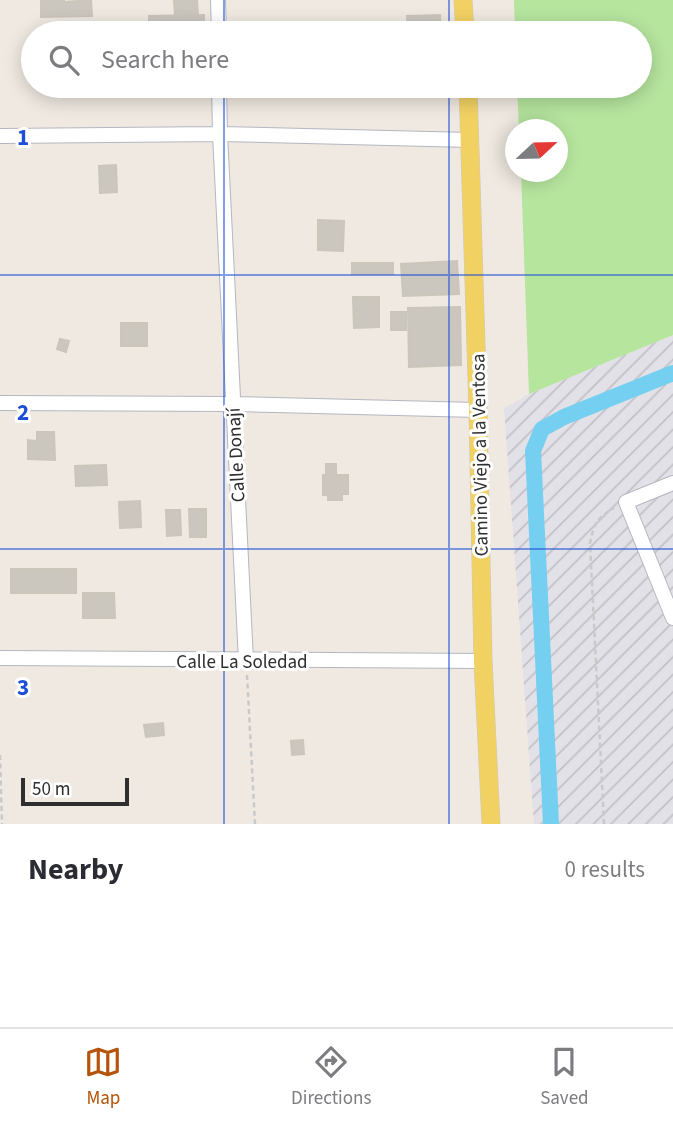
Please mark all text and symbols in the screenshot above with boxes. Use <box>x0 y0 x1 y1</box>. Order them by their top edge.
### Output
search box <box>21 21 652 98</box>
icon: search <box>45 41 83 79</box>
text: Search here <box>101 41 229 78</box>
north arrow <box>505 119 568 182</box>
text: 1 <box>17 121 29 154</box>
street label: Camino Viejo a la Ventosa <box>465 353 496 557</box>
text: 2 <box>17 396 29 429</box>
street label: Calle Donají <box>220 406 252 503</box>
street label: Calle La Soledad <box>176 649 308 676</box>
text: 3 <box>17 671 29 704</box>
scale bar <box>21 775 130 807</box>
text: 50 m <box>32 776 70 803</box>
text: Nearby <box>28 848 123 891</box>
text: 0 results <box>565 853 645 886</box>
tab: Map <box>84 1043 122 1112</box>
tab: Directions <box>291 1043 371 1112</box>
tab: Saved <box>540 1043 589 1112</box>

